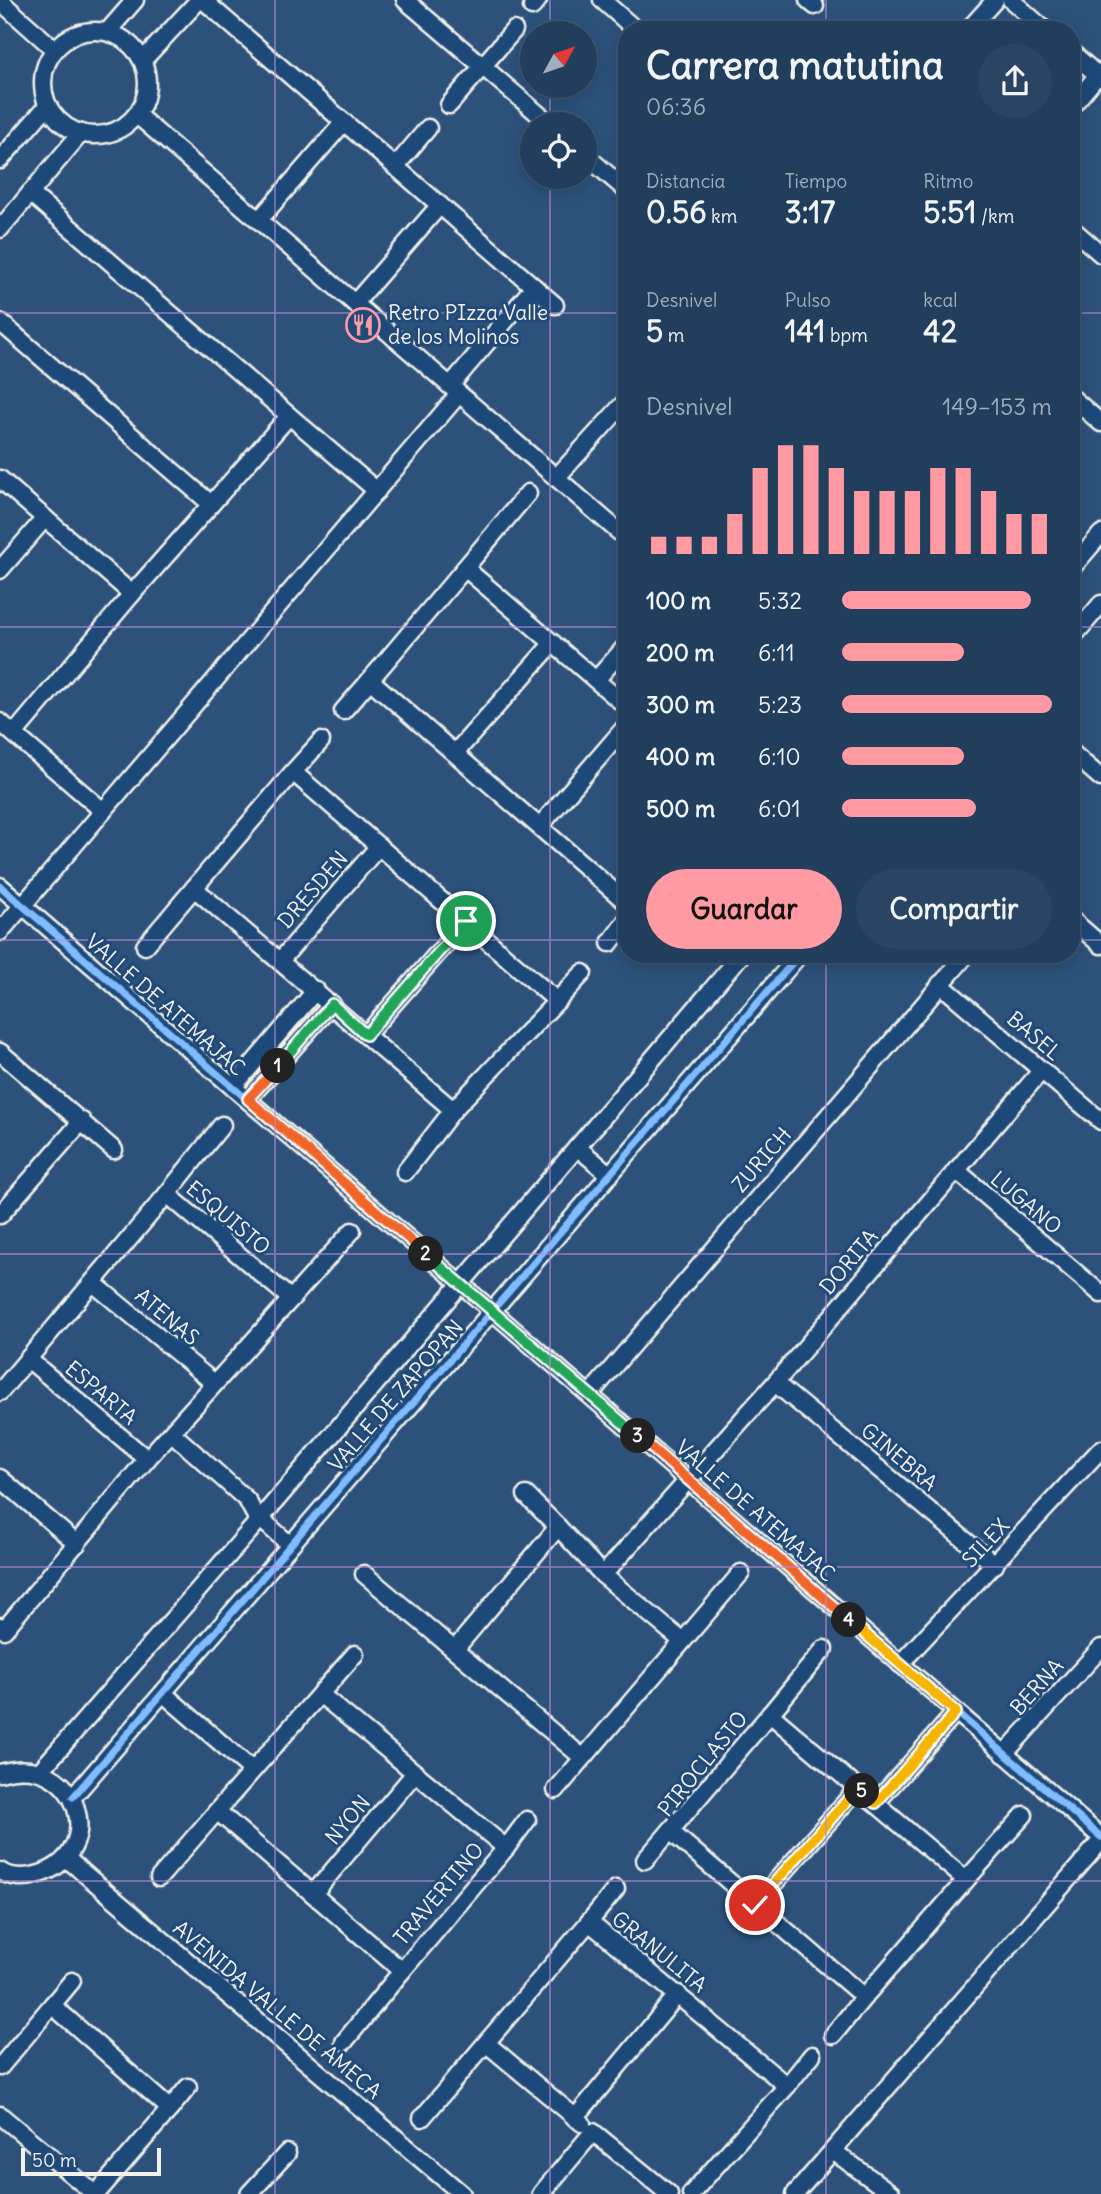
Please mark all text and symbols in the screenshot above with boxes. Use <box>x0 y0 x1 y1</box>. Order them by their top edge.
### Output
north arrow <box>520 21 597 98</box>
map controls <box>520 21 597 189</box>
text: Carrera matutina <box>646 42 944 89</box>
button: share <box>978 44 1052 118</box>
text: 06:36 <box>646 92 706 121</box>
button: locate <box>520 112 597 189</box>
text: Distancia <box>646 169 725 193</box>
text: Tiempo <box>785 169 847 193</box>
text: Ritmo <box>923 169 973 193</box>
text: 0.56 <box>646 193 707 231</box>
text: 3:17 <box>785 193 835 231</box>
text: 5:51 <box>923 193 977 231</box>
text: km <box>707 204 737 228</box>
text: /km <box>977 204 1014 228</box>
text: Desnivel <box>646 288 717 312</box>
text: Pulso <box>785 288 831 312</box>
text: kcal <box>923 288 958 312</box>
place label: Retro PIzza Valle de los Molinos <box>388 299 548 350</box>
restaurant icon: Retro PIzza Valle de los Molinos <box>344 306 382 344</box>
text: 5 <box>646 312 663 350</box>
text: 141 <box>785 312 826 350</box>
text: 42 <box>923 312 957 350</box>
text: m <box>663 323 684 347</box>
text: bpm <box>826 323 868 347</box>
text: Desnivel <box>646 392 732 421</box>
text: 149–153 m <box>942 392 1052 421</box>
text: 100 m <box>646 586 711 615</box>
text: 5:32 <box>758 586 802 615</box>
text: 200 m <box>646 638 715 667</box>
text: 6:11 <box>758 638 795 667</box>
text: 300 m <box>646 690 715 719</box>
text: 5:23 <box>758 690 802 719</box>
text: 400 m <box>646 742 715 771</box>
text: 6:10 <box>758 742 801 771</box>
text: 500 m <box>646 794 715 823</box>
text: 6:01 <box>758 794 801 823</box>
street label: DRESDEN <box>272 845 354 934</box>
button: Guardar <box>646 869 842 949</box>
button: Compartir <box>856 869 1052 949</box>
pin <box>436 891 496 951</box>
icon: arrive <box>447 902 485 940</box>
street label: VALLE DE ATEMAJAC <box>80 928 251 1081</box>
street label: BASEL <box>1002 1005 1067 1066</box>
pin: 1 <box>260 1048 296 1084</box>
text: 1 <box>274 1053 281 1077</box>
street label: ZURICH <box>726 1122 797 1198</box>
street label: LUGANO <box>985 1165 1067 1240</box>
street label: ESQUISTO <box>181 1175 276 1261</box>
street label: DORITA <box>813 1223 884 1300</box>
pin: 2 <box>408 1236 444 1272</box>
text: 2 <box>420 1241 431 1265</box>
street label: ATENAS <box>130 1282 205 1351</box>
street label: VALLE DE ZAPOPAN <box>322 1314 469 1477</box>
street label: ESPARTA <box>60 1355 143 1431</box>
street label: GINEBRA <box>855 1417 943 1496</box>
pin: 3 <box>620 1418 656 1454</box>
text: 3 <box>632 1423 643 1447</box>
street label: VALLE DE ATEMAJAC <box>670 1434 841 1587</box>
street label: SILEX <box>956 1512 1015 1573</box>
pin: 4 <box>832 1602 866 1638</box>
text: 4 <box>843 1607 854 1631</box>
street label: BERNA <box>1004 1653 1069 1721</box>
street label: PIROCLASTO <box>652 1705 753 1822</box>
pin: 5 <box>844 1774 880 1809</box>
text: 5 <box>856 1778 867 1802</box>
street label: NYON <box>319 1789 376 1850</box>
street label: TRAVERTINO <box>388 1837 490 1951</box>
pin <box>725 1875 785 1935</box>
icon: check <box>736 1886 774 1924</box>
street label: GRANULITA <box>606 1905 713 1998</box>
street label: AVENIDA VALLE DE AMECA <box>168 1915 387 2105</box>
scale bar <box>21 2145 161 2177</box>
text: 50 m <box>32 2148 77 2172</box>

